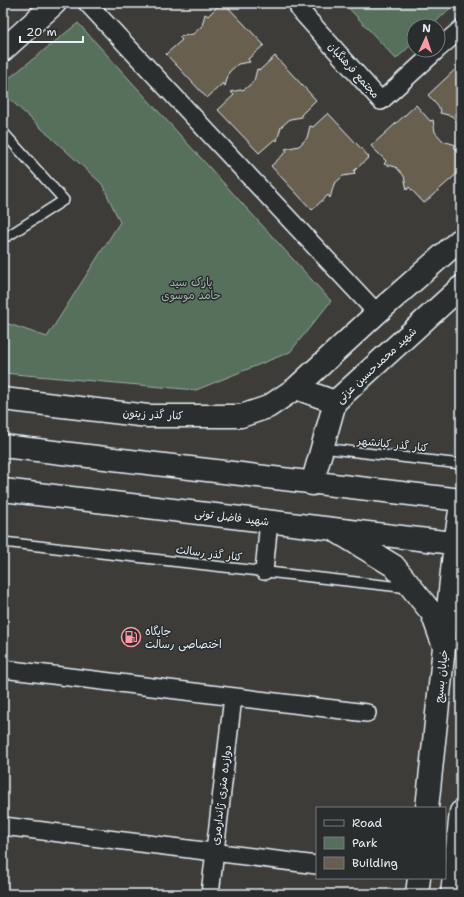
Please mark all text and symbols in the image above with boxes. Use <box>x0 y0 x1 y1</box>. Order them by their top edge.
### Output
scale bar <box>20 18 83 44</box>
north arrow <box>406 18 446 58</box>
text: N <box>422 21 432 36</box>
text: 20 m <box>26 24 57 40</box>
street label: مجتمع فرهنگیان <box>324 39 383 102</box>
park label: پارک سید حامد موسوی <box>161 275 221 303</box>
street label: شهید محمدحسین عزتی <box>333 324 420 407</box>
street label: کنار گذر زیتون <box>122 405 184 424</box>
street label: کنار گذر کیانشهر <box>356 433 429 456</box>
street label: شهید فاضل تونی <box>194 505 270 530</box>
street label: کنار گذر رسالت <box>175 542 243 565</box>
place label: جایگاه اختصاصی رسالت <box>145 624 222 652</box>
fuel station icon: جایگاه اختصاصی رسالت <box>120 626 142 648</box>
street label: خیابان بسیج <box>431 649 452 703</box>
street label: دوازده متری ژاندارمری <box>208 744 235 846</box>
legend <box>316 807 446 879</box>
text: Road <box>352 815 383 831</box>
text: Park <box>352 835 378 851</box>
text: Building <box>352 855 398 871</box>

